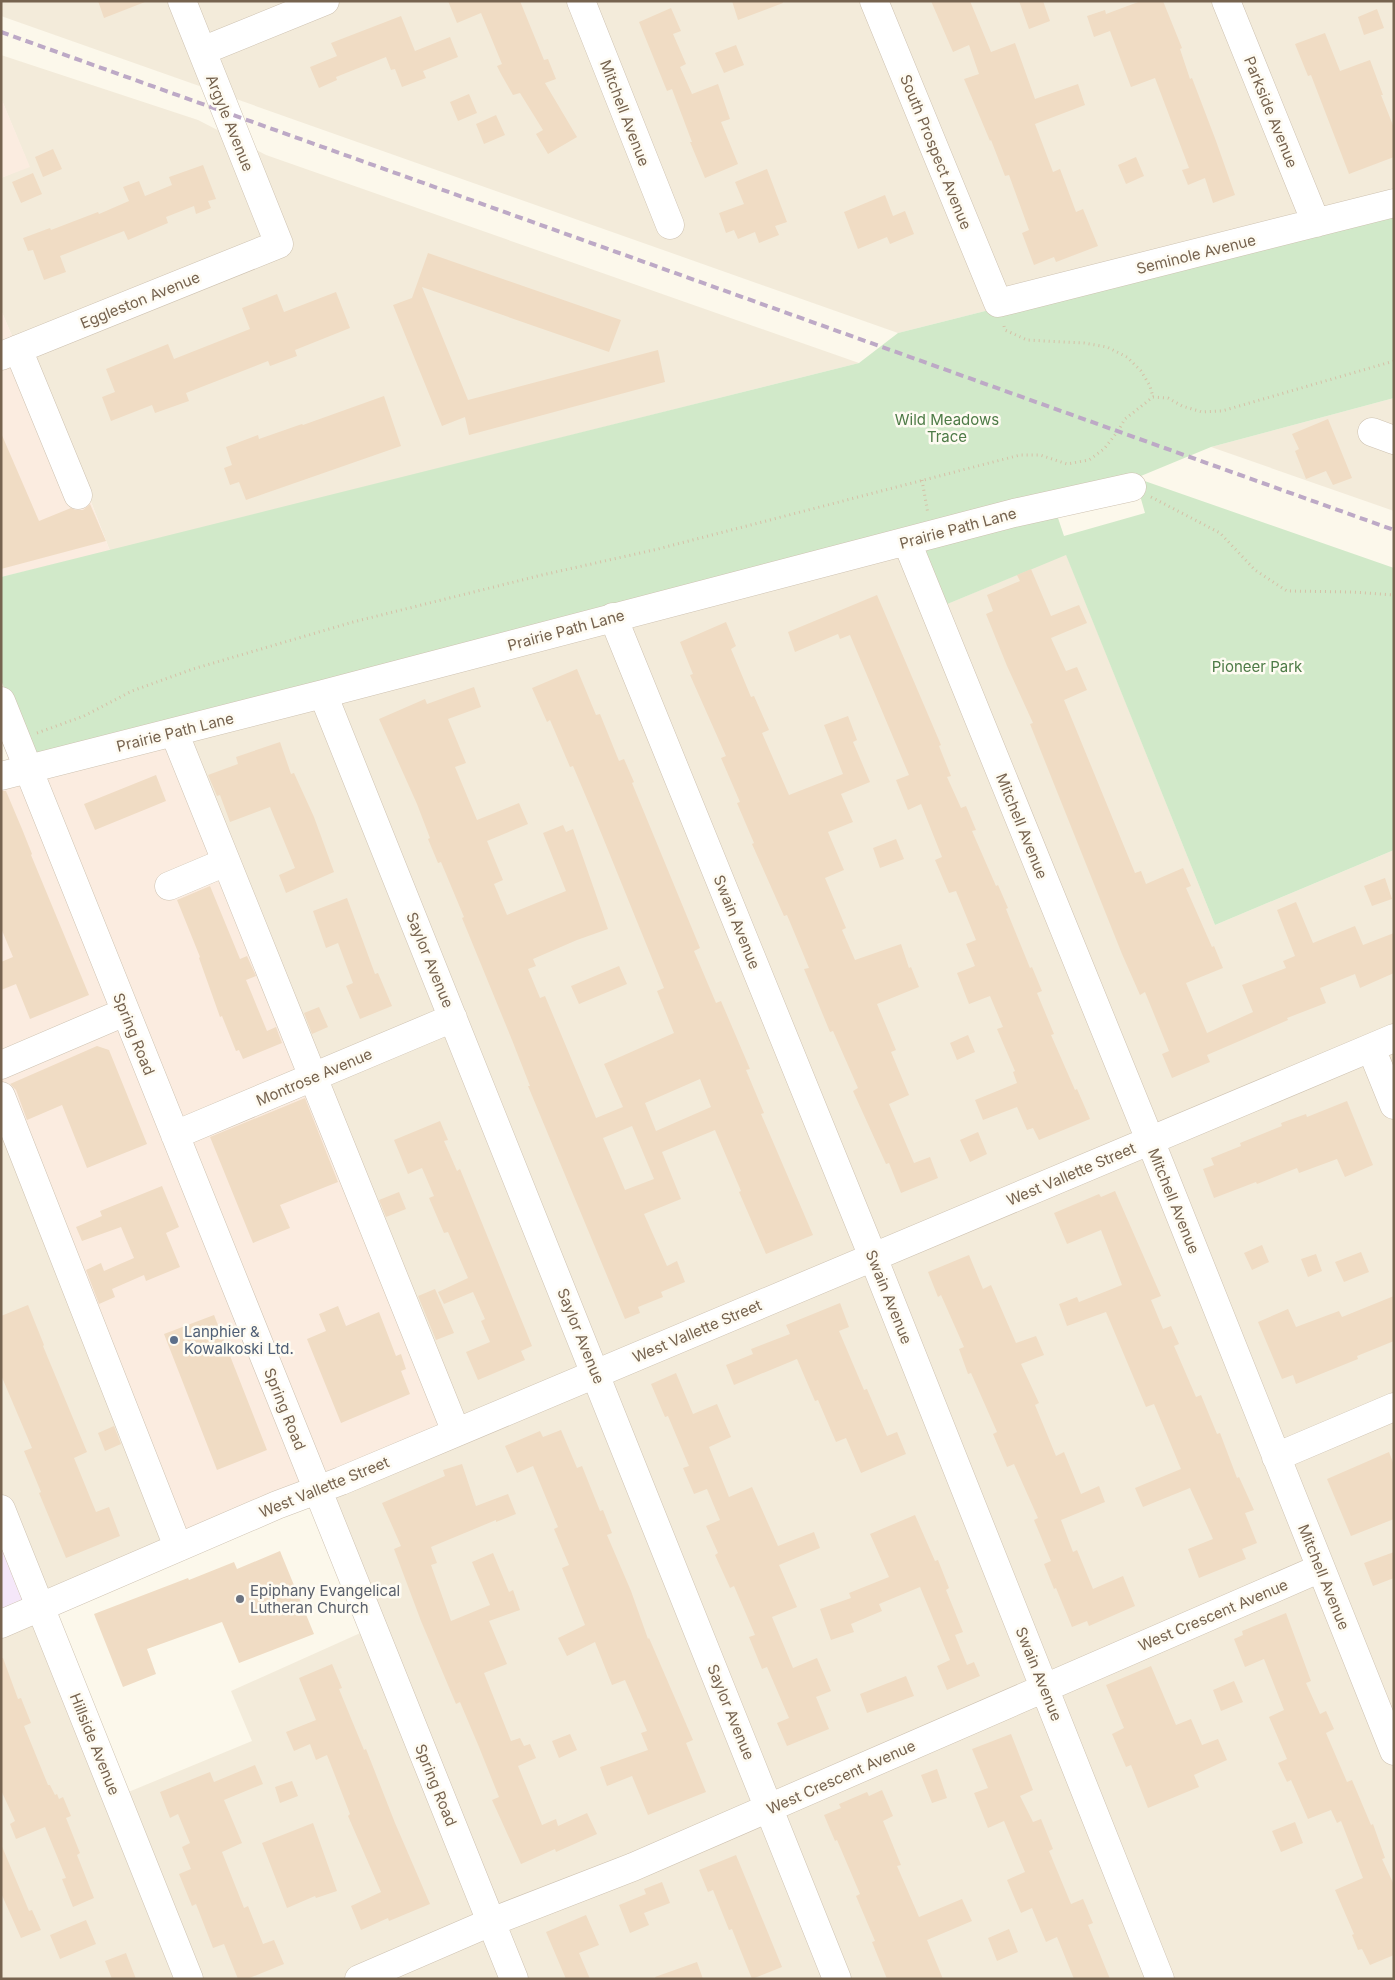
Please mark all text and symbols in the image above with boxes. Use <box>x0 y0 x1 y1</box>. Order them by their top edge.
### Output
street label: Parkside Avenue <box>1240 53 1302 171</box>
street label: Mitchell Avenue <box>596 57 654 169</box>
street label: Argyle Avenue <box>202 72 258 174</box>
street label: South Prospect Avenue <box>896 72 976 232</box>
street label: Seminole Avenue <box>1134 230 1258 278</box>
street label: Eggleston Avenue <box>77 267 203 333</box>
park label: Wild Meadows Trace <box>895 410 999 446</box>
street label: Prairie Path Lane <box>897 503 1019 553</box>
street label: Prairie Path Lane <box>505 605 627 655</box>
park label: Pioneer Park <box>1212 657 1303 676</box>
street label: Prairie Path Lane <box>114 708 236 756</box>
street label: Mitchell Avenue <box>992 770 1052 882</box>
street label: Swain Avenue <box>710 872 764 972</box>
street label: Saylor Avenue <box>402 909 458 1011</box>
street label: Spring Road <box>109 990 159 1078</box>
street label: Montrose Avenue <box>253 1044 375 1110</box>
street label: West Vallette Street <box>1004 1138 1139 1210</box>
street label: Mitchell Avenue <box>1144 1145 1204 1257</box>
street label: Swain Avenue <box>862 1247 916 1347</box>
street label: Saylor Avenue <box>553 1285 609 1387</box>
street label: West Vallette Street <box>630 1295 765 1367</box>
place label: Lanphier & Kowalkoski Ltd. <box>184 1322 294 1358</box>
marker: Lanphier & Kowalkoski Ltd. <box>168 1334 180 1346</box>
street label: Spring Road <box>260 1365 310 1453</box>
street label: West Vallette Street <box>256 1452 392 1522</box>
street label: Mitchell Avenue <box>1294 1521 1354 1633</box>
street label: West Crescent Avenue <box>1135 1575 1291 1655</box>
place label: Epiphany Evangelical Lutheran Church <box>250 1581 400 1617</box>
marker: Epiphany Evangelical Lutheran Church <box>234 1593 246 1605</box>
street label: Swain Avenue <box>1012 1624 1066 1724</box>
street label: Saylor Avenue <box>703 1661 759 1763</box>
street label: Hillside Avenue <box>66 1690 124 1798</box>
street label: West Crescent Avenue <box>764 1736 918 1818</box>
street label: Spring Road <box>411 1741 461 1829</box>

